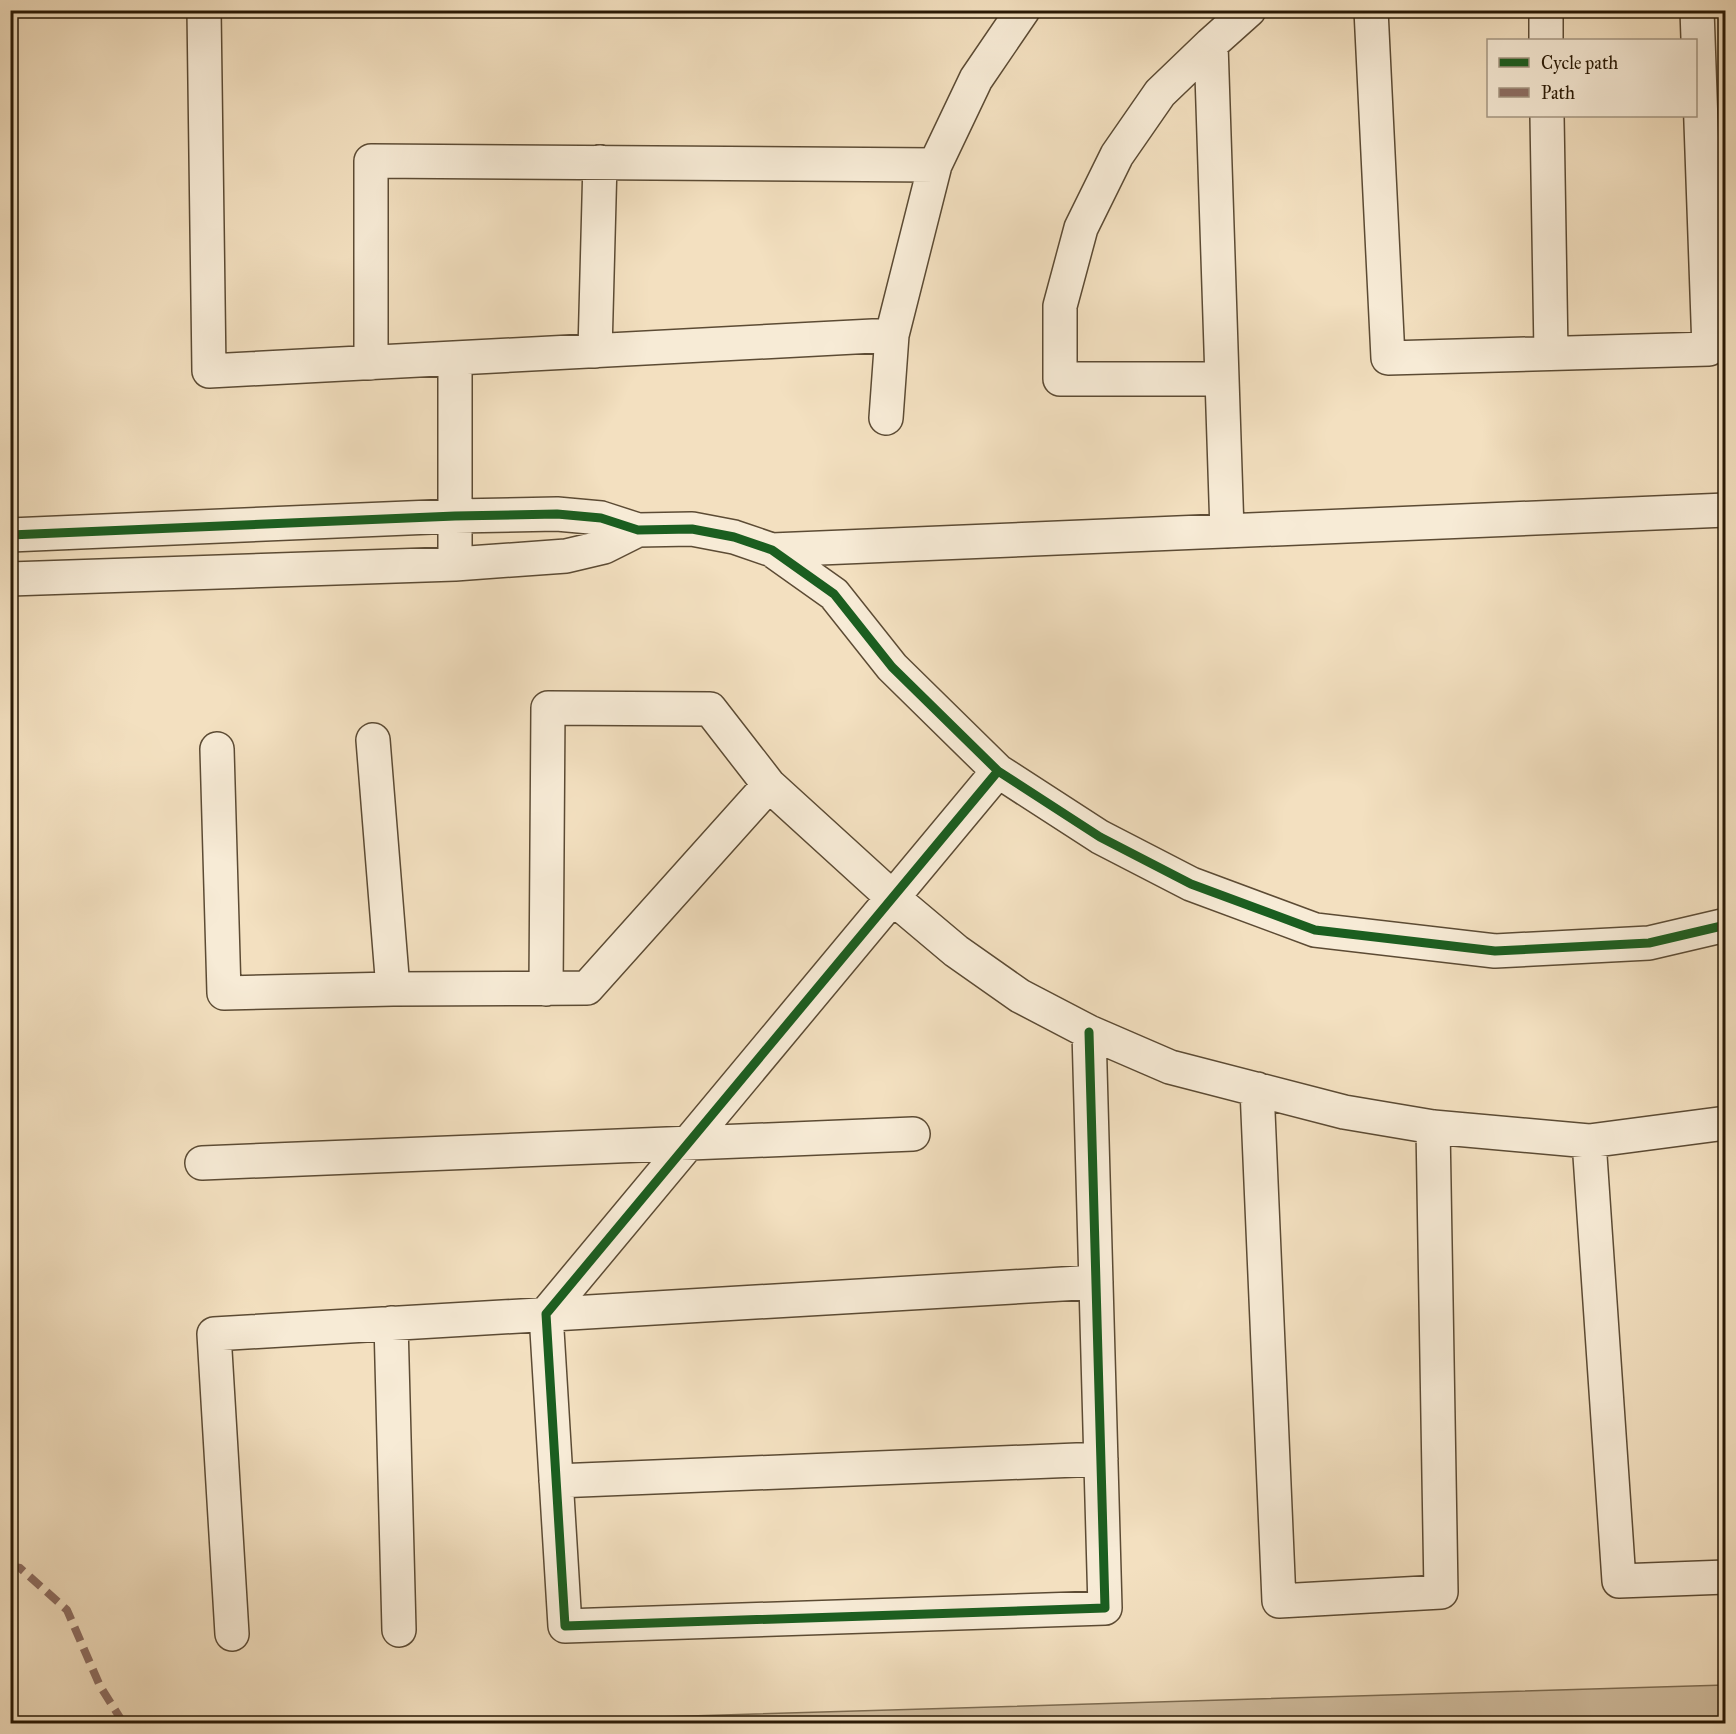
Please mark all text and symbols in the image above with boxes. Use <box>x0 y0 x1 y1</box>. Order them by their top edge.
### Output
legend <box>1487 39 1697 117</box>
text: Cycle path <box>1541 52 1618 74</box>
text: Path <box>1541 82 1575 104</box>

